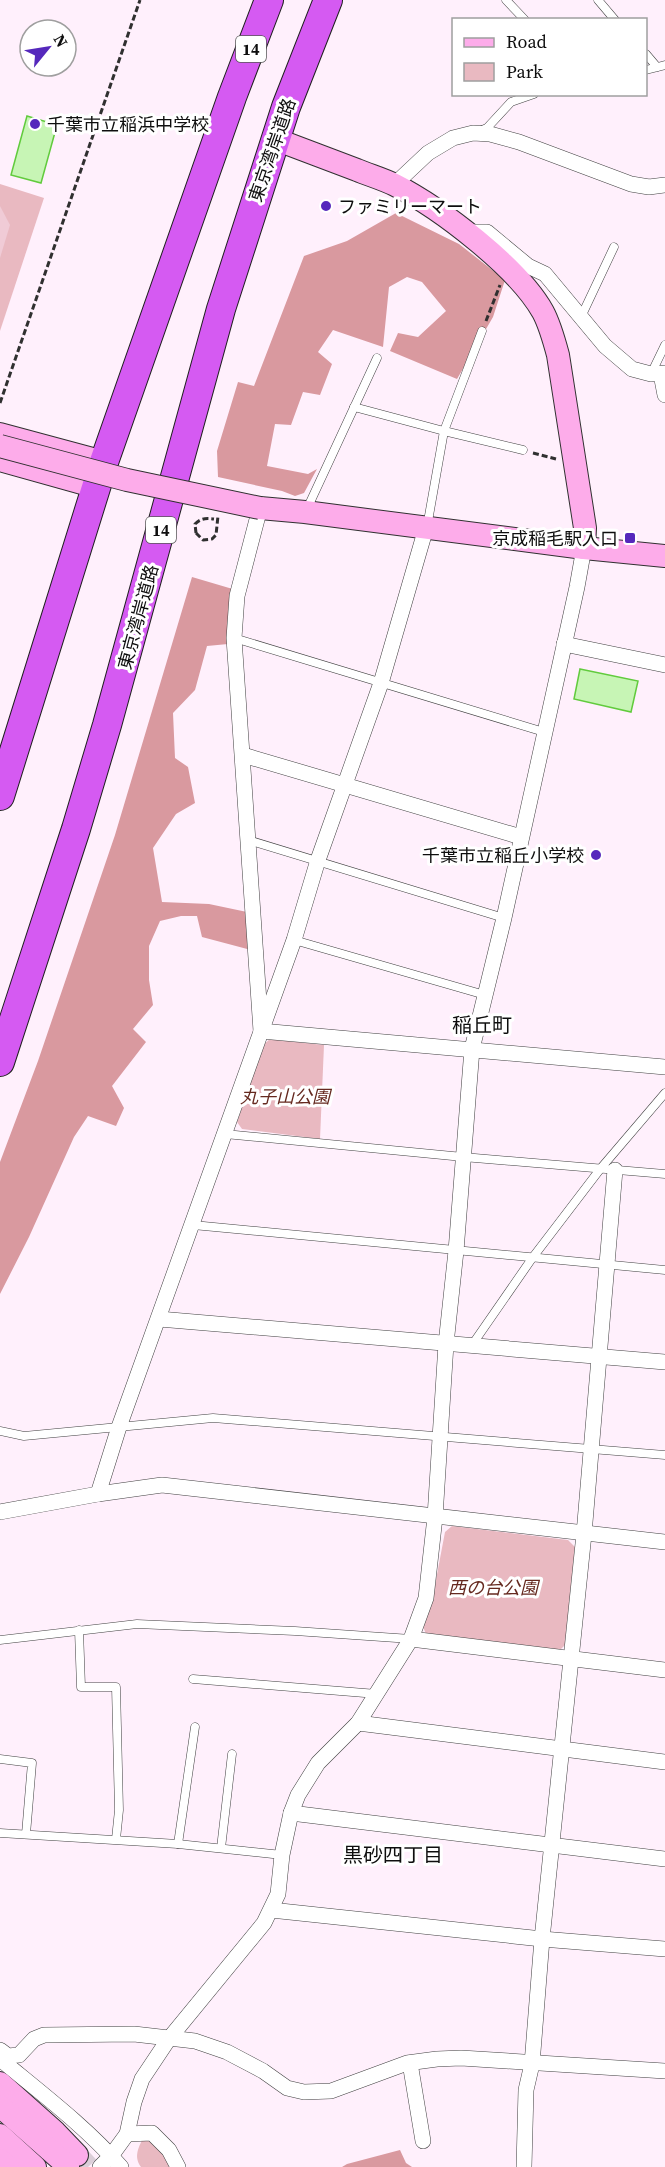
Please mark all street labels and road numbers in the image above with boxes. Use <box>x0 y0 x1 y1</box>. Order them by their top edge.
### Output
road number: 14 <box>236 36 266 62</box>
street label: 東京湾岸道路 <box>243 95 301 205</box>
road number: 14 <box>146 517 176 543</box>
street label: 東京湾岸道路 <box>112 562 164 672</box>

